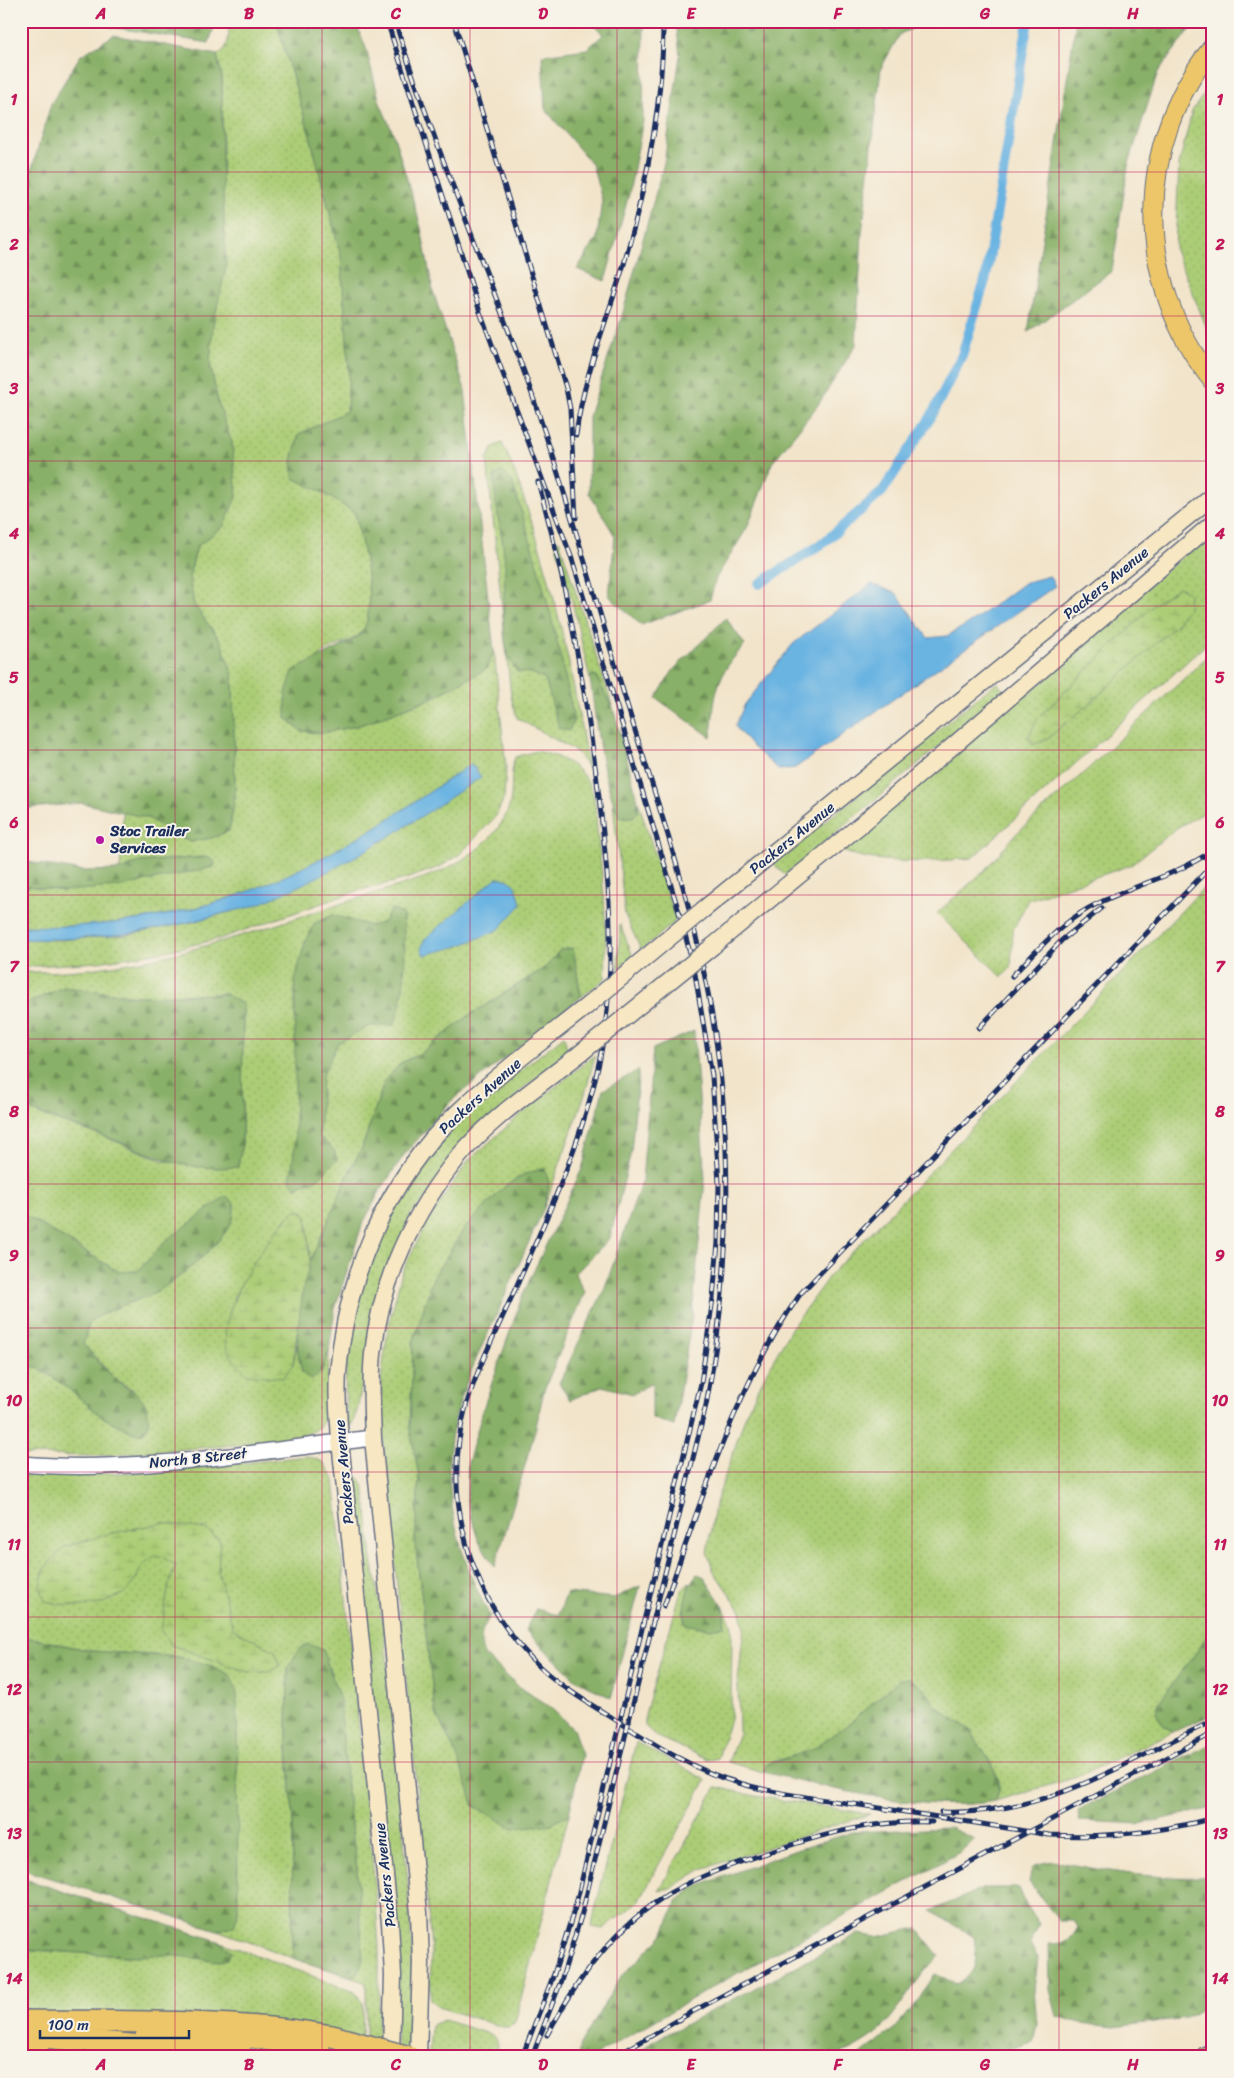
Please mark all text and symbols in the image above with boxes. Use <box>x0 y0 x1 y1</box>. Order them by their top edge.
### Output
text: A <box>95 0 106 28</box>
text: B <box>244 0 255 28</box>
text: C <box>390 0 402 28</box>
text: D <box>538 0 548 28</box>
text: E <box>687 0 697 28</box>
text: F <box>833 0 844 28</box>
text: G <box>979 0 991 28</box>
text: H <box>1126 0 1139 28</box>
text: 1 <box>11 85 18 114</box>
text: 1 <box>1217 85 1224 114</box>
text: 2 <box>8 230 19 259</box>
text: 2 <box>1214 230 1225 259</box>
text: 3 <box>9 374 19 403</box>
text: 3 <box>1215 374 1225 403</box>
text: 4 <box>8 519 19 548</box>
text: 4 <box>1214 519 1225 548</box>
street label: Packers Avenue <box>1057 540 1155 626</box>
text: 5 <box>9 663 19 692</box>
text: 5 <box>1215 663 1225 692</box>
street label: Packers Avenue <box>743 795 841 881</box>
text: 6 <box>8 808 19 837</box>
text: 6 <box>1214 808 1225 837</box>
place label: Stoc Trailer Services <box>109 818 190 861</box>
marker: Stoc Trailer Services <box>94 834 106 846</box>
text: 7 <box>9 952 20 981</box>
text: 7 <box>1215 952 1226 981</box>
street label: Packers Avenue <box>432 1051 528 1141</box>
text: 8 <box>8 1097 19 1126</box>
text: 8 <box>1214 1097 1225 1126</box>
text: 9 <box>9 1241 19 1270</box>
text: 9 <box>1215 1241 1225 1270</box>
text: 10 <box>6 1386 22 1415</box>
text: 10 <box>1212 1386 1228 1415</box>
street label: Packers Avenue <box>326 1418 362 1525</box>
street label: North B Street <box>148 1440 249 1476</box>
text: 11 <box>7 1530 21 1559</box>
text: 11 <box>1213 1530 1227 1559</box>
text: 12 <box>6 1675 23 1704</box>
text: 12 <box>1212 1675 1229 1704</box>
text: 13 <box>6 1819 22 1848</box>
text: 13 <box>1212 1819 1228 1848</box>
street label: Packers Avenue <box>367 1821 403 1928</box>
text: 14 <box>6 1964 22 1993</box>
text: 14 <box>1212 1964 1228 1993</box>
scale bar <box>40 2008 189 2040</box>
text: 100 m <box>48 2012 89 2038</box>
text: A <box>95 2050 106 2078</box>
text: B <box>244 2050 255 2078</box>
text: C <box>390 2050 402 2078</box>
text: D <box>538 2050 548 2078</box>
text: E <box>687 2050 697 2078</box>
text: F <box>833 2050 844 2078</box>
text: G <box>979 2050 991 2078</box>
text: H <box>1126 2050 1139 2078</box>

